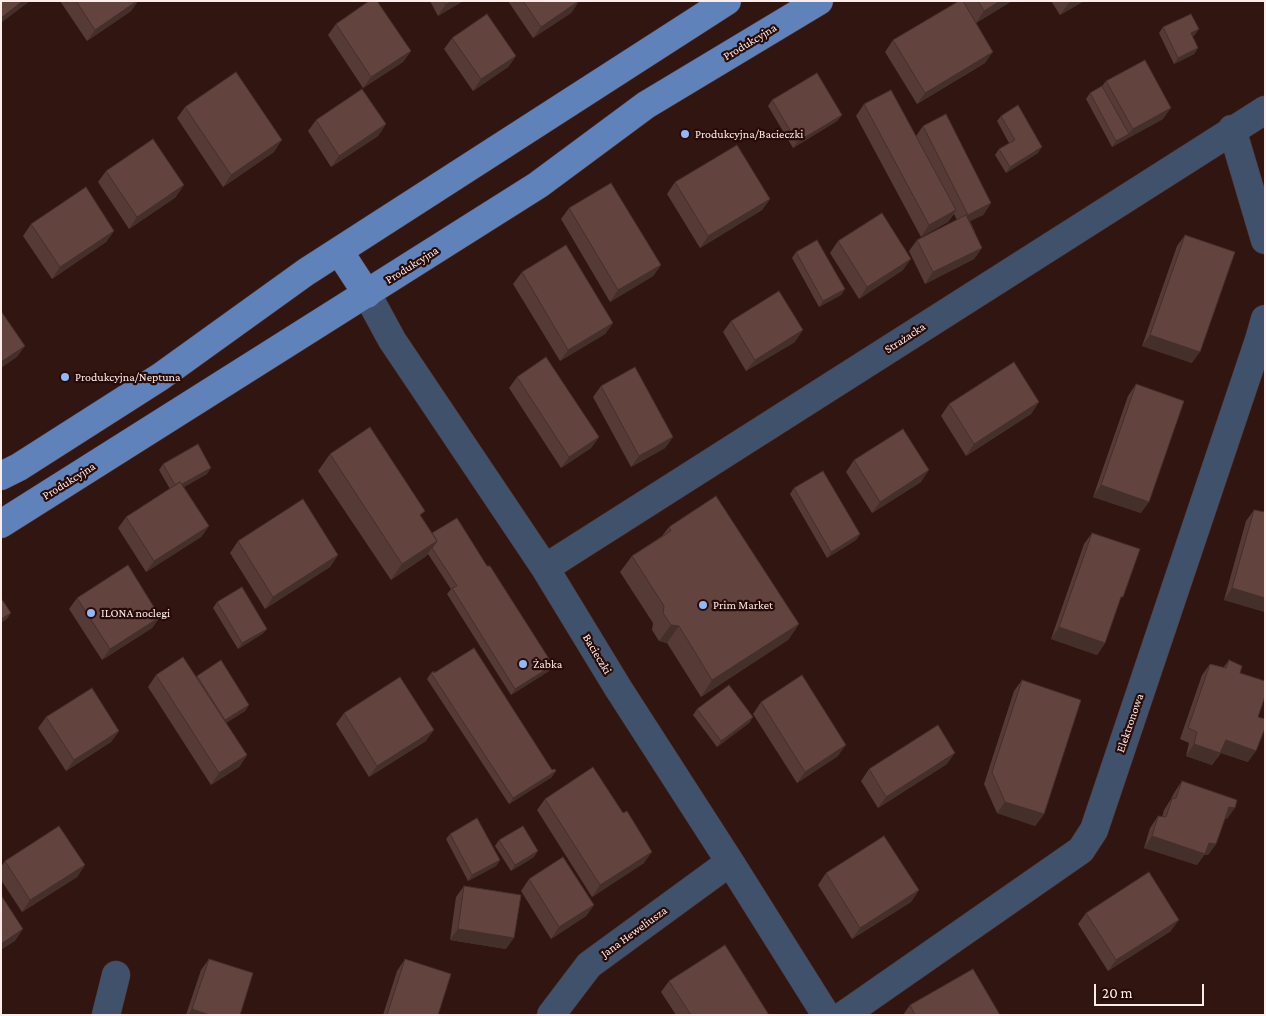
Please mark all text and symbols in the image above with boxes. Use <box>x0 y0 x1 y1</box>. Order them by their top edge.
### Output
street label: Produkcyjna <box>721 20 779 64</box>
place label: Produkcyjna/Bacieczki <box>695 127 803 141</box>
marker: Produkcyjna/Bacieczki <box>679 128 691 140</box>
street label: Produkcyjna <box>383 243 441 287</box>
street label: Strażacka <box>882 319 928 357</box>
place label: Produkcyjna/Neptuna <box>75 370 181 384</box>
marker: Produkcyjna/Neptuna <box>59 371 71 383</box>
street label: Produkcyjna <box>40 459 98 503</box>
place label: Prim Market <box>713 598 773 612</box>
marker: Prim Market <box>697 599 709 611</box>
place label: ILONA noclegi <box>101 606 170 620</box>
marker: ILONA noclegi <box>85 607 97 619</box>
street label: Bacieczki <box>579 631 615 677</box>
place label: Żabka <box>533 657 562 671</box>
marker: Żabka <box>517 658 529 670</box>
street label: Elektronowa <box>1113 692 1147 754</box>
street label: Jana Heweliusza <box>598 903 670 961</box>
scale bar <box>1096 974 1206 1006</box>
text: 20 m <box>1102 985 1133 1001</box>

